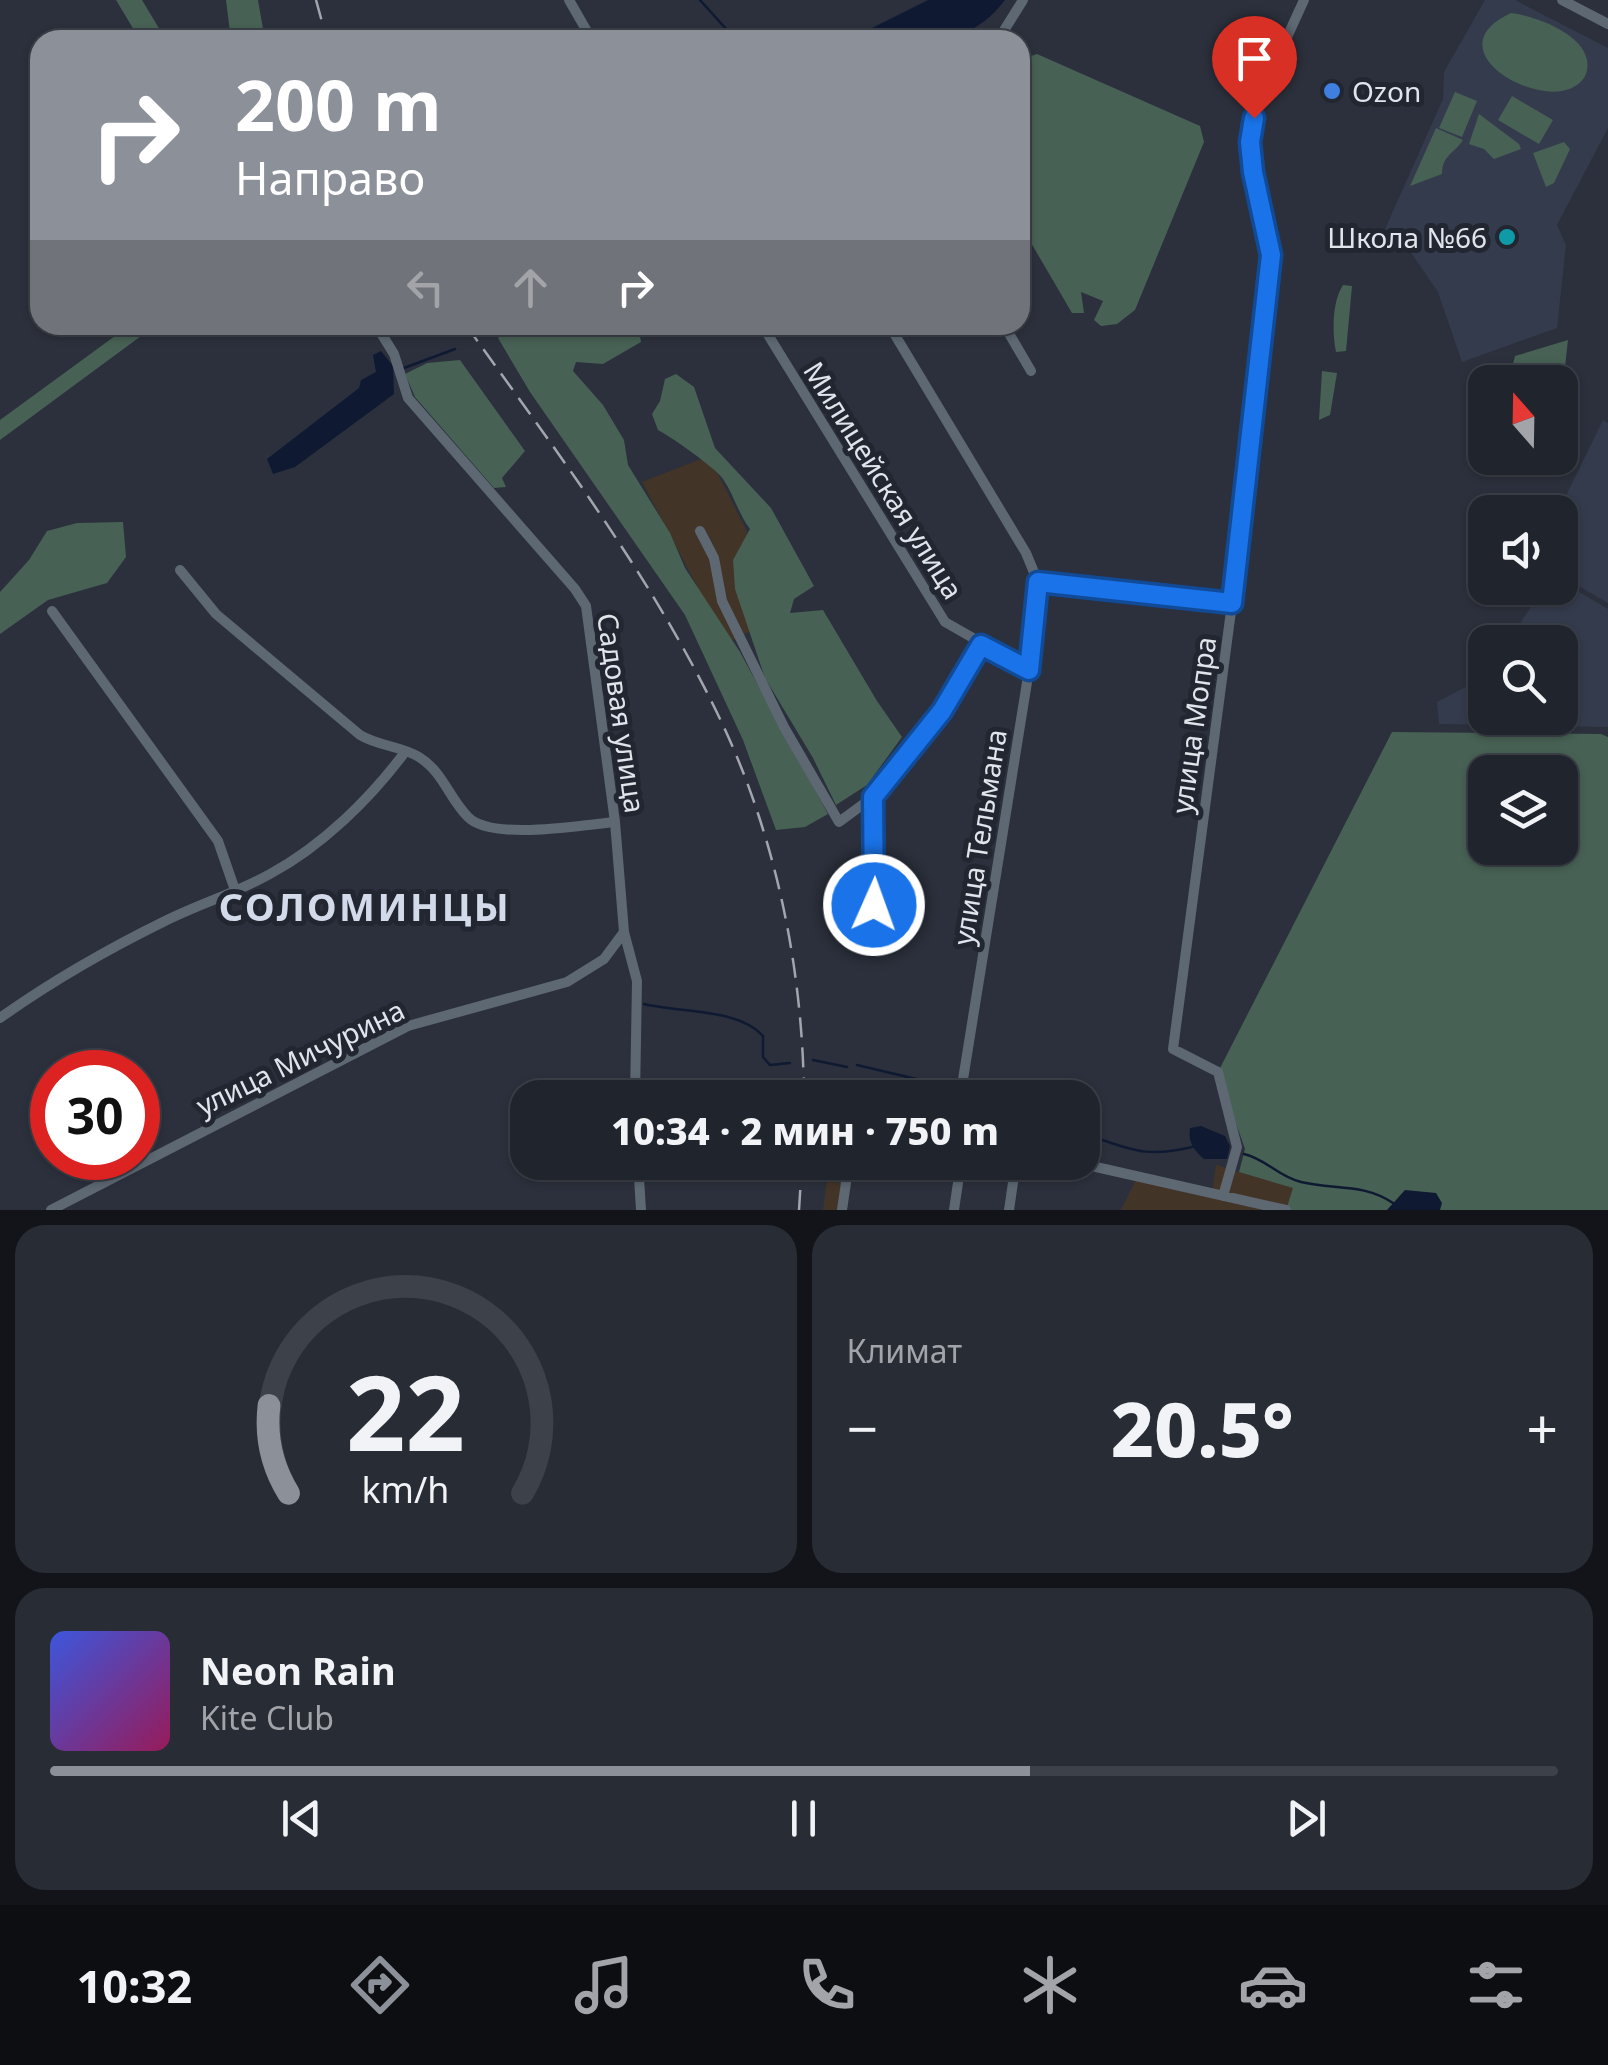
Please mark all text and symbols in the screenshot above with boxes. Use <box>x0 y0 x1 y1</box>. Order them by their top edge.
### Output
pin <box>1212 16 1297 119</box>
icon: arrive <box>1227 31 1282 86</box>
text: 200 m <box>235 56 442 152</box>
icon: right <box>70 70 200 200</box>
place label: Ozon <box>1352 72 1421 110</box>
marker: Ozon <box>1321 80 1343 102</box>
text: Направо <box>235 147 425 208</box>
place label: Школа №66 <box>1327 218 1487 256</box>
marker: Школа №66 <box>1496 226 1518 248</box>
icon: left <box>398 260 453 315</box>
icon: ahead <box>503 260 558 315</box>
icon: right <box>608 260 663 315</box>
street label: Милицейская улица <box>796 354 972 606</box>
north arrow <box>1468 365 1578 475</box>
map controls <box>1468 365 1578 865</box>
button: sound <box>1468 495 1578 605</box>
street label: Садовая улица <box>589 611 655 815</box>
button: search <box>1468 625 1578 735</box>
street label: улица Мопра <box>1162 634 1224 816</box>
street label: улица Тельмана <box>943 726 1015 948</box>
button: layers <box>1468 755 1578 865</box>
position arrow <box>822 853 926 957</box>
district label: СОЛОМИНЦЫ <box>219 880 511 932</box>
street label: улица Мичурина <box>189 990 411 1124</box>
speed limit sign: 30 <box>30 1050 160 1180</box>
text: 10:34 · 2 мин · 750 m <box>611 1104 999 1156</box>
text: Климат <box>847 1329 962 1372</box>
text: 22 <box>346 1340 465 1481</box>
text: 20.5° <box>1111 1377 1294 1479</box>
text: − <box>847 1390 878 1465</box>
text: + <box>1527 1390 1558 1465</box>
text: km/h <box>362 1465 450 1513</box>
text: Neon Rain <box>200 1644 396 1696</box>
text: Kite Club <box>200 1696 334 1739</box>
icon: previous <box>274 1791 329 1846</box>
icon: pause <box>776 1791 831 1846</box>
icon: next <box>1279 1791 1334 1846</box>
icon: directions <box>345 1950 415 2020</box>
icon: music <box>569 1950 639 2020</box>
icon: phone <box>792 1950 862 2020</box>
icon: climate <box>1015 1950 1085 2020</box>
icon: car <box>1238 1950 1308 2020</box>
icon: filters <box>1461 1950 1531 2020</box>
text: 10:32 <box>77 1955 192 2016</box>

